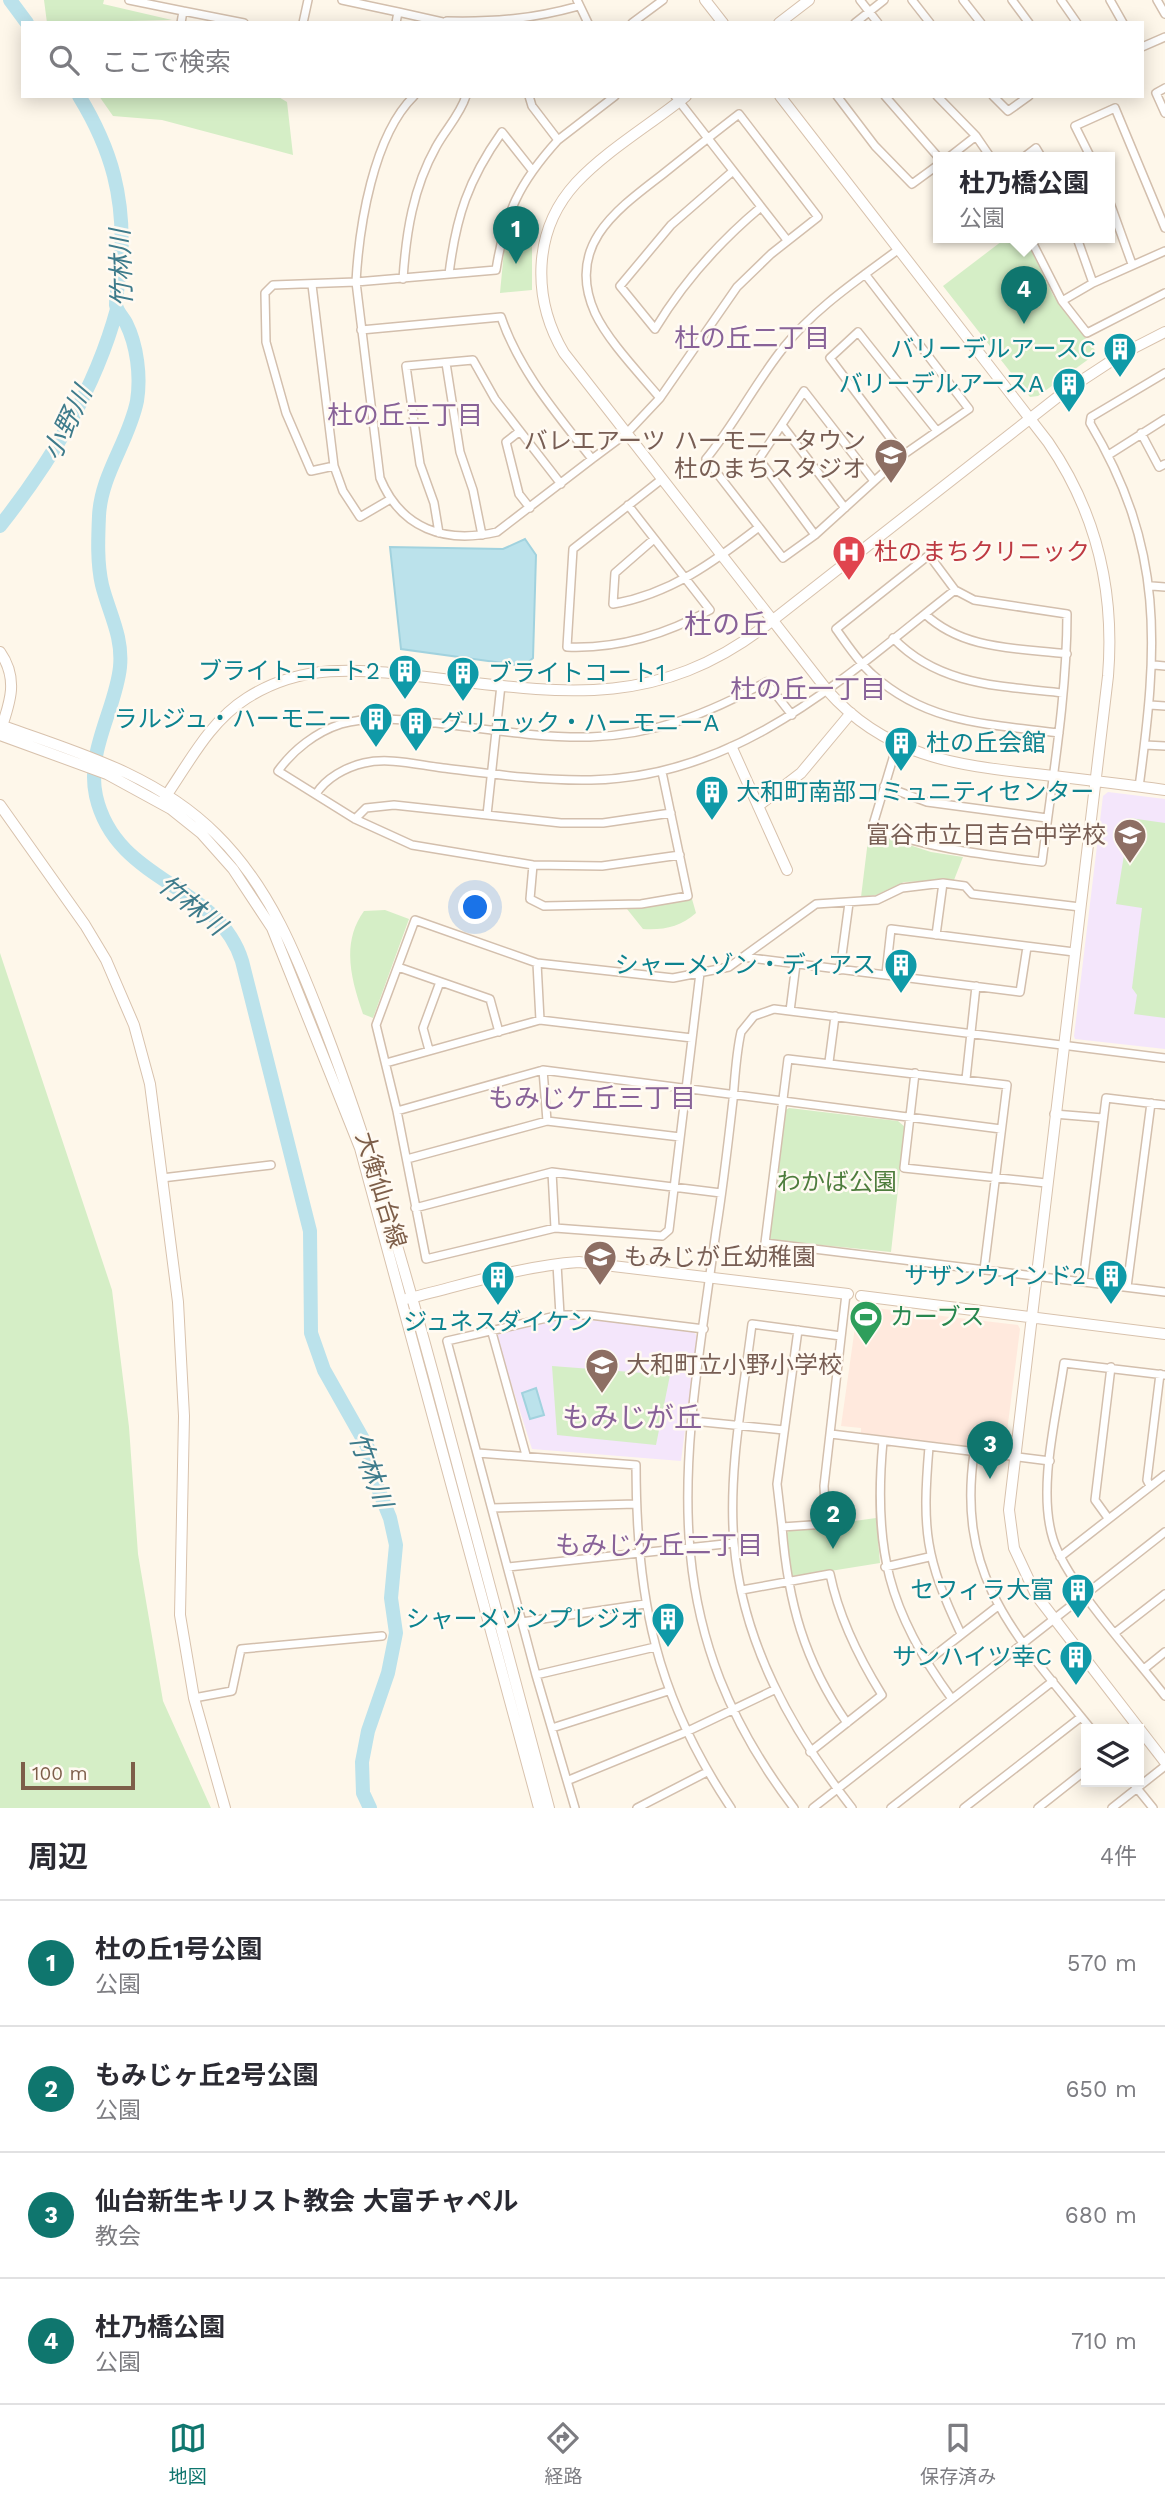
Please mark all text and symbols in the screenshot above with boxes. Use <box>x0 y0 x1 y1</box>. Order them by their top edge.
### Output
search box <box>21 21 1144 98</box>
icon: search <box>45 41 83 79</box>
text: ここで検索 <box>101 47 231 77</box>
popup <box>933 152 1115 243</box>
text: 杜乃橋公園 <box>959 168 1089 198</box>
text: 公園 <box>959 205 1005 232</box>
pin: 1 <box>493 206 539 264</box>
water label: 竹林川 <box>105 226 137 308</box>
pin: 4 <box>1001 266 1047 324</box>
district label: 杜の丘二丁目 <box>674 323 830 353</box>
building icon: バリーデルアースC <box>1101 330 1139 379</box>
place label: バリーデルアースC <box>890 335 1096 363</box>
building icon: バリーデルアースA <box>1050 365 1088 414</box>
place label: バリーデルアースA <box>839 370 1044 398</box>
water label: 小野川 <box>36 379 99 465</box>
district label: 杜の丘三丁目 <box>327 400 483 430</box>
place label: バレエアーツ ハーモニータウン 杜のまちスタジオ <box>524 427 866 483</box>
school or university icon: バレエアーツ ハーモニータウン 杜のまちスタジオ <box>872 436 910 485</box>
hospital icon: 杜のまちクリニック <box>830 533 868 582</box>
place label: 杜のまちクリニック <box>874 538 1090 566</box>
district label: 杜の丘 <box>684 608 768 641</box>
building icon: ブライトコート2 <box>386 652 424 701</box>
building icon: ブライトコート1 <box>444 654 482 703</box>
place label: ブライトコート2 <box>198 657 380 685</box>
place label: ブライトコート1 <box>488 659 665 687</box>
district label: 杜の丘一丁目 <box>730 674 886 704</box>
building icon: ラルジュ・ハーモニー <box>357 700 395 749</box>
building icon: グリュック・ハーモニーA <box>397 704 435 753</box>
place label: ラルジュ・ハーモニー <box>114 705 352 733</box>
place label: グリュック・ハーモニーA <box>440 709 720 737</box>
building icon: 杜の丘会館 <box>882 724 920 773</box>
place label: 杜の丘会館 <box>926 729 1046 757</box>
building icon: 大和町南部コミュニティセンター <box>693 773 731 822</box>
place label: 大和町南部コミュニティセンター <box>736 778 1095 806</box>
school or university icon: 富谷市立日吉台中学校 <box>1111 816 1149 865</box>
place label: 富谷市立日吉台中学校 <box>866 821 1106 849</box>
water label: 竹林川 <box>152 869 234 943</box>
your location <box>458 890 492 924</box>
building icon: シャーメゾン・ディアス <box>882 946 920 995</box>
place label: シャーメゾン・ディアス <box>615 951 876 979</box>
district label: もみじケ丘三丁目 <box>488 1083 696 1113</box>
street label: 大衡仙台線 <box>350 1129 412 1251</box>
park label: わかば公園 <box>777 1168 897 1196</box>
school or university icon: もみじが丘幼稚園 <box>581 1238 619 1287</box>
place label: もみじが丘幼稚園 <box>624 1243 816 1271</box>
building icon: サザンウィンド2 <box>1092 1257 1130 1306</box>
building icon: ジュネスダイケン <box>479 1258 517 1307</box>
place label: サザンウィンド2 <box>904 1262 1086 1290</box>
sports icon: カーブス <box>847 1298 885 1347</box>
place label: カーブス <box>890 1303 985 1331</box>
place label: ジュネスダイケン <box>403 1308 593 1336</box>
school or university icon: 大和町立小野小学校 <box>583 1346 621 1395</box>
place label: 大和町立小野小学校 <box>626 1351 842 1379</box>
district label: もみじが丘 <box>562 1401 702 1434</box>
pin: 3 <box>967 1421 1013 1479</box>
water label: 竹林川 <box>344 1428 399 1515</box>
pin: 2 <box>810 1491 856 1549</box>
district label: もみじケ丘二丁目 <box>555 1530 763 1560</box>
building icon: セフィラ大富 <box>1059 1571 1097 1620</box>
place label: セフィラ大富 <box>910 1576 1054 1604</box>
building icon: シャーメゾンプレジオ <box>649 1600 687 1649</box>
place label: シャーメゾンプレジオ <box>406 1605 644 1633</box>
building icon: サンハイツ幸C <box>1057 1638 1095 1687</box>
place label: サンハイツ幸C <box>892 1643 1052 1671</box>
map controls <box>1081 1724 1144 1787</box>
button: layers <box>1081 1724 1144 1787</box>
scale bar <box>21 1759 135 1791</box>
text: 100 m <box>32 1762 88 1785</box>
text: 周辺 <box>28 1839 88 1874</box>
text: 4件 <box>1100 1843 1137 1870</box>
text: 杜の丘1号公園 <box>95 1934 262 1964</box>
text: 1 <box>46 1950 56 1977</box>
text: 570 m <box>1067 1950 1137 1977</box>
text: 公園 <box>95 1971 141 1998</box>
text: もみじヶ丘2号公園 <box>95 2060 319 2090</box>
text: 2 <box>44 2076 58 2103</box>
text: 650 m <box>1066 2076 1137 2103</box>
text: 公園 <box>95 2097 141 2124</box>
text: 仙台新生キリスト教会 大富チャペル <box>95 2186 518 2216</box>
text: 3 <box>44 2202 58 2229</box>
text: 680 m <box>1065 2202 1137 2229</box>
text: 教会 <box>95 2223 141 2250</box>
text: 杜乃橋公園 <box>95 2312 225 2342</box>
text: 4 <box>44 2328 58 2355</box>
text: 710 m <box>1071 2328 1137 2355</box>
text: 公園 <box>95 2349 141 2376</box>
tab: 地図 <box>169 2419 207 2488</box>
tab: 経路 <box>544 2419 582 2488</box>
tab: 保存済み <box>920 2419 996 2488</box>

